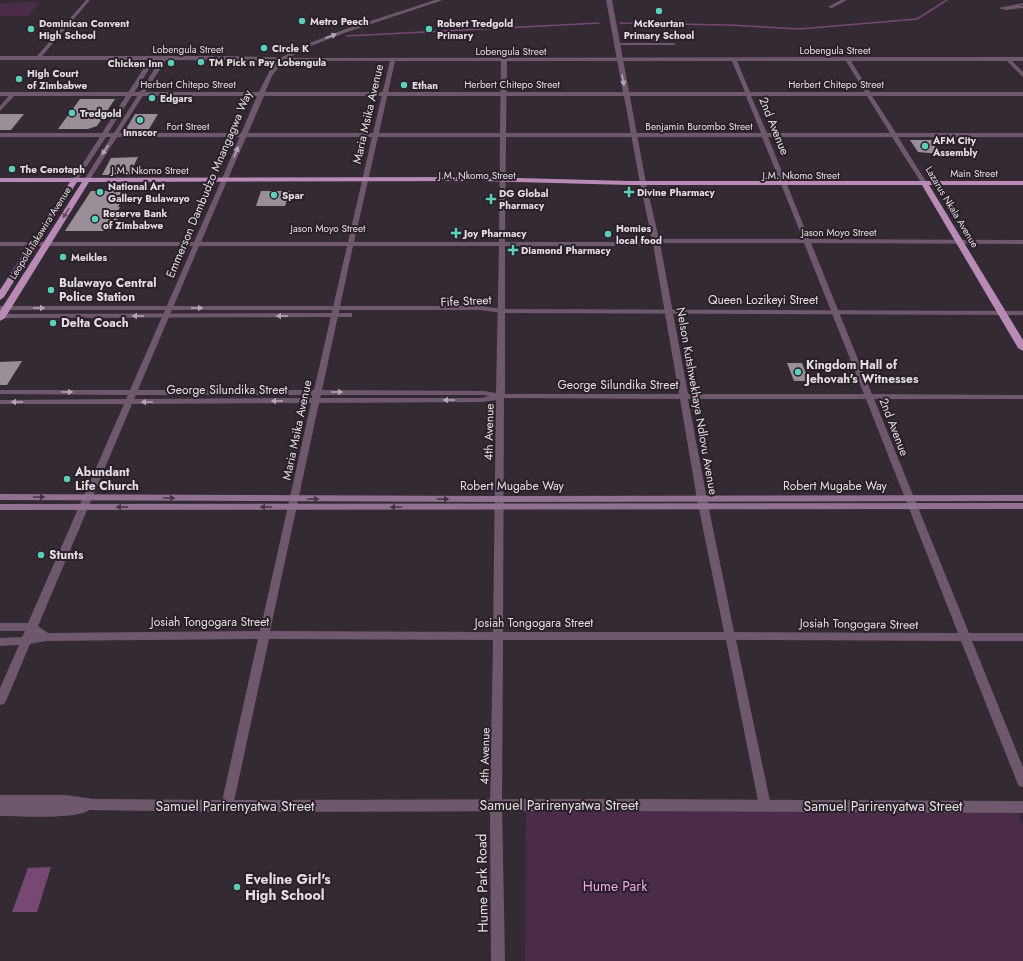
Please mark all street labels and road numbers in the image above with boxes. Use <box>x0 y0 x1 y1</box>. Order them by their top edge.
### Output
street label: Lobengula Street <box>153 42 224 57</box>
street label: Lobengula Street <box>800 43 871 58</box>
street label: Lobengula Street <box>476 44 547 59</box>
street label: Maria Msika Avenue <box>348 62 388 166</box>
street label: Herbert Chitepo Street <box>140 77 236 92</box>
street label: Herbert Chitepo Street <box>464 77 560 92</box>
street label: Herbert Chitepo Street <box>788 77 884 92</box>
street label: Emmerson Dambudzo Mnangagwa Way <box>161 87 257 281</box>
street label: 2nd Avenue <box>754 94 794 158</box>
street label: Fort Street <box>167 119 210 134</box>
street label: Benjamin Burombo Street <box>645 119 753 134</box>
street label: J.M. Nkomo Street <box>109 163 189 178</box>
street label: Lazarus Nkala Avenue <box>922 163 982 251</box>
street label: Main Street <box>950 166 998 181</box>
street label: J.M. Nkomo Street <box>436 168 516 183</box>
street label: J.M. Nkomo Street <box>760 168 840 183</box>
street label: Leopold Takawira Avenue <box>5 184 75 282</box>
street label: Jason Moyo Street <box>289 221 366 236</box>
street label: Jason Moyo Street <box>800 225 877 240</box>
street label: Fife Street <box>440 291 492 311</box>
street label: Queen Lozikeyi Street <box>708 291 818 309</box>
street label: Nelson Kutshwekhaya Ndlovu Avenue <box>672 306 722 496</box>
street label: George Silundika Street <box>558 376 679 394</box>
street label: Maria Msika Avenue <box>278 378 316 482</box>
street label: George Silundika Street <box>167 381 288 399</box>
street label: 2nd Avenue <box>875 395 913 459</box>
street label: 4th Avenue <box>480 403 498 461</box>
street label: Robert Mugabe Way <box>460 477 565 495</box>
street label: Robert Mugabe Way <box>783 477 888 495</box>
street label: Josiah Tongogara Street <box>149 613 269 631</box>
street label: Josiah Tongogara Street <box>473 614 593 632</box>
street label: Josiah Tongogara Street <box>798 614 918 634</box>
street label: 4th Avenue <box>476 727 494 785</box>
street label: Samuel Parirenyatwa Street <box>480 795 639 815</box>
street label: Samuel Parirenyatwa Street <box>156 796 315 816</box>
street label: Samuel Parirenyatwa Street <box>804 796 963 816</box>
street label: Hume Park Road <box>471 833 493 933</box>

